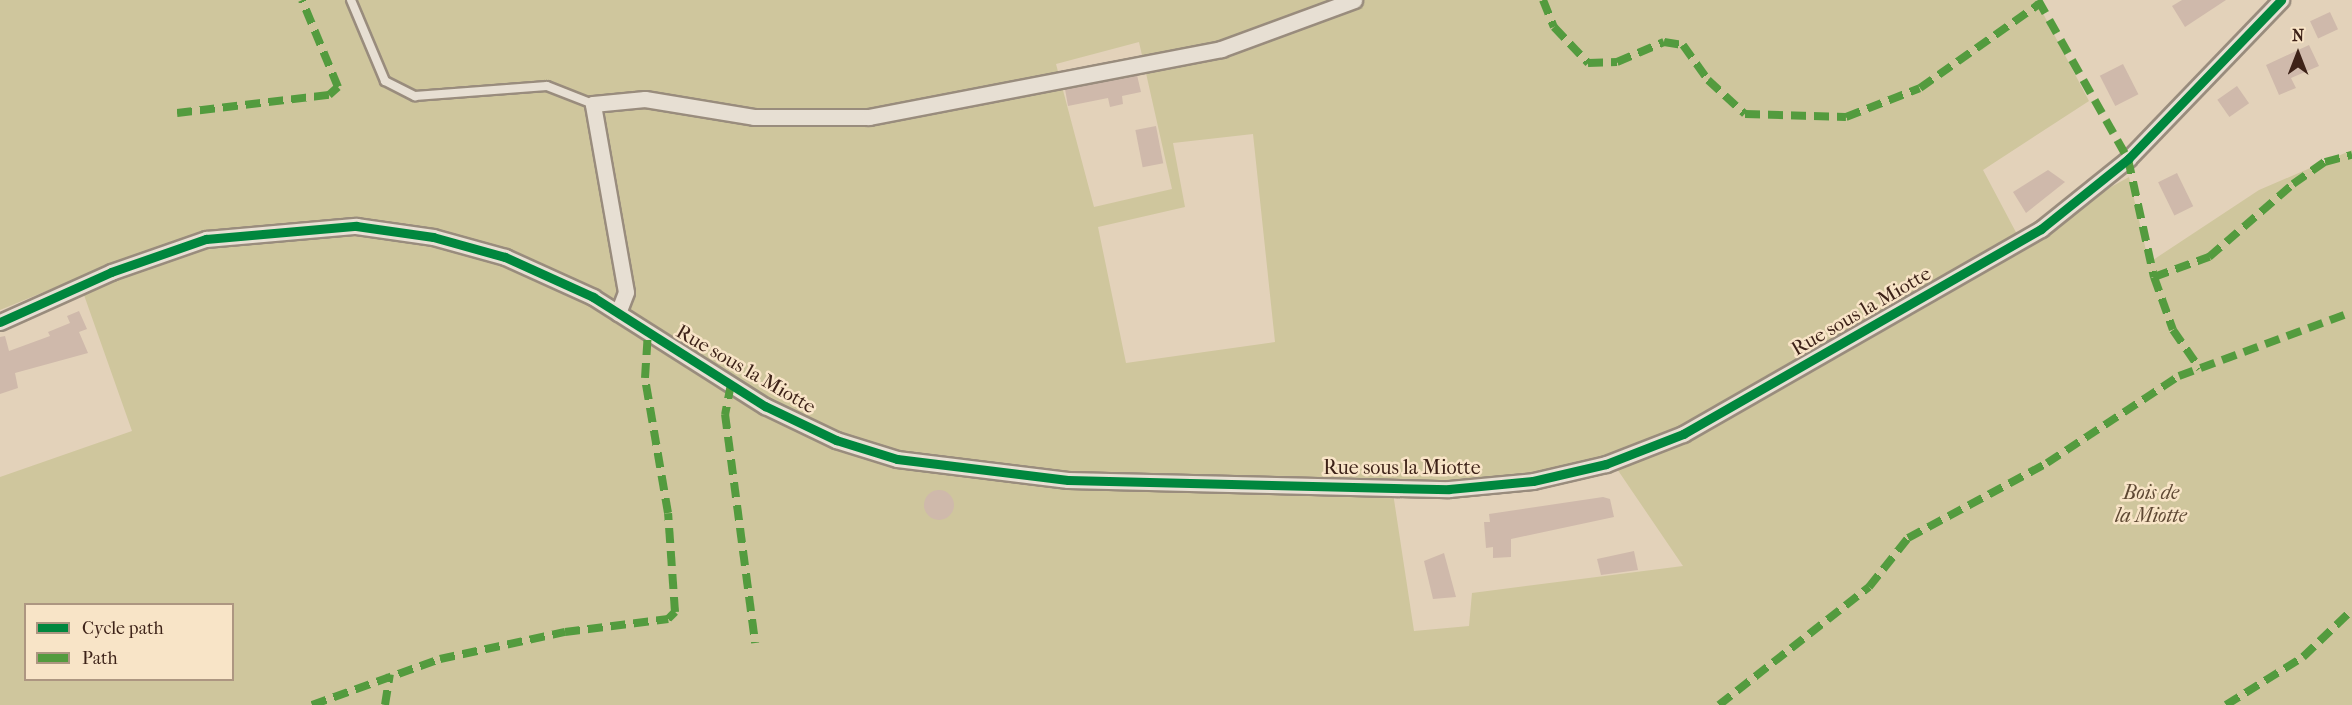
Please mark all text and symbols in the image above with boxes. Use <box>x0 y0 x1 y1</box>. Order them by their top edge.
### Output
north arrow <box>2268 24 2328 84</box>
text: N <box>2292 26 2304 45</box>
street label: Rue sous la Miotte <box>1787 261 1935 361</box>
street label: Rue sous la Miotte <box>672 319 820 419</box>
street label: Rue sous la Miotte <box>1323 455 1481 479</box>
park label: Bois de la Miotte <box>2115 480 2187 527</box>
legend <box>24 603 234 681</box>
text: Cycle path <box>82 618 163 639</box>
text: Path <box>82 648 118 669</box>

